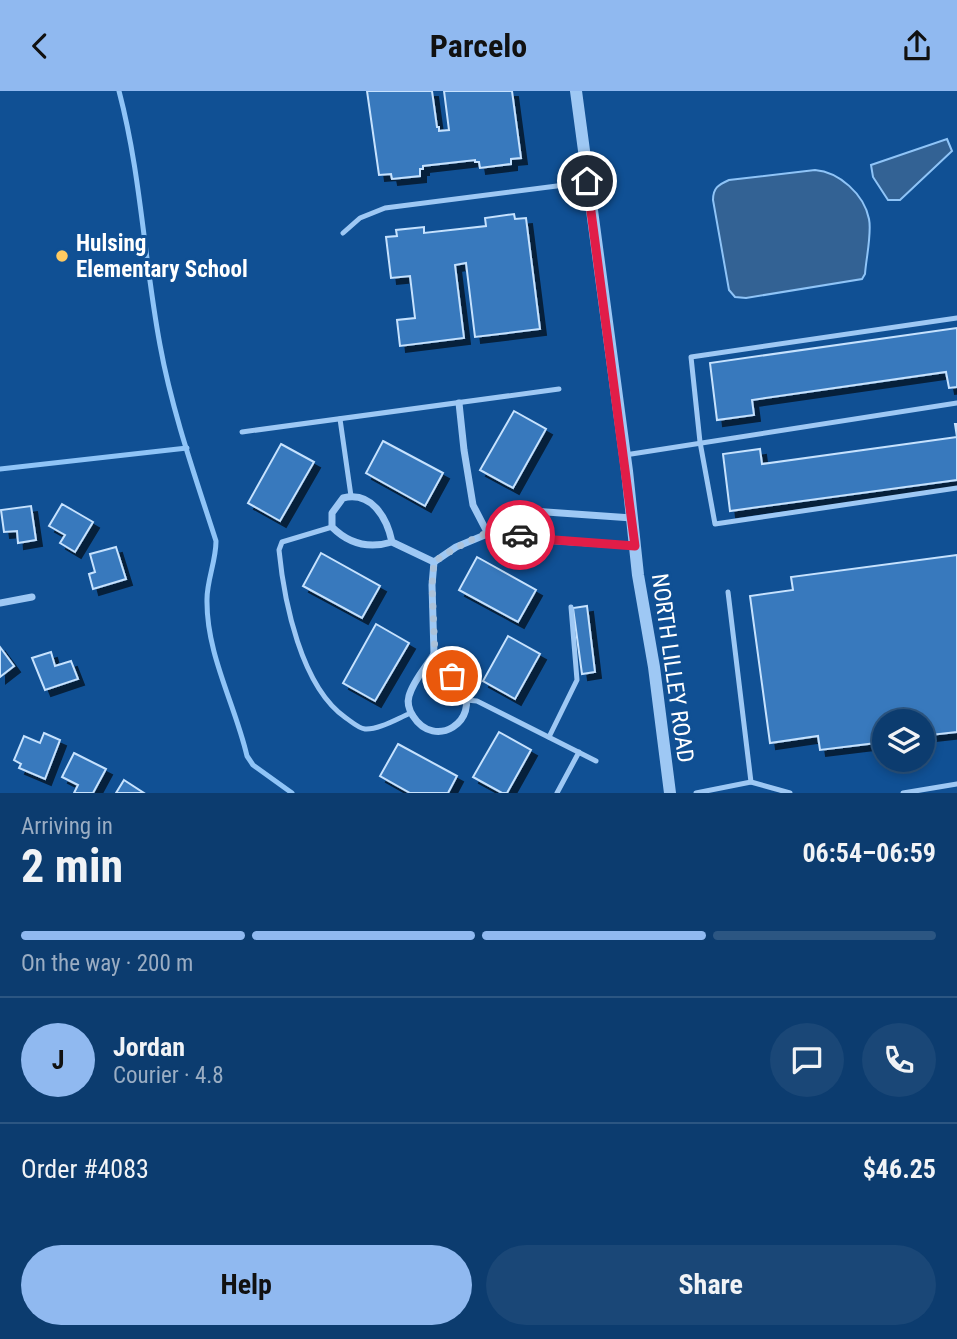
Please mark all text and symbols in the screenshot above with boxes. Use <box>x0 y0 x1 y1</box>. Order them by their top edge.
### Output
icon: back <box>21 27 59 65</box>
text: Parcelo <box>430 27 527 65</box>
icon: share <box>898 27 936 65</box>
pin <box>557 151 617 211</box>
icon: home <box>568 162 606 200</box>
place label: Hulsing Elementary School <box>76 230 248 283</box>
marker: Hulsing Elementary School <box>54 248 70 264</box>
courier <box>485 500 555 570</box>
icon: car <box>501 516 539 554</box>
street label: NORTH LILLEY ROAD <box>646 572 699 764</box>
pin <box>422 646 482 706</box>
icon: bag <box>433 657 471 695</box>
map controls <box>872 709 935 772</box>
button: layers <box>872 709 935 772</box>
text: Arriving in <box>21 813 113 840</box>
text: 06:54–06:59 <box>802 838 936 868</box>
text: 2 min <box>21 839 123 893</box>
text: On the way · 200 m <box>21 950 193 977</box>
button: chat <box>770 1023 844 1097</box>
button: phone <box>862 1023 936 1097</box>
text: Jordan <box>113 1032 185 1062</box>
text: J <box>52 1045 64 1075</box>
text: Courier · 4.8 <box>113 1062 224 1089</box>
text: Order #4083 <box>21 1154 149 1184</box>
text: $46.25 <box>863 1154 936 1184</box>
button: Help <box>21 1245 472 1325</box>
button: Share <box>486 1245 936 1325</box>

